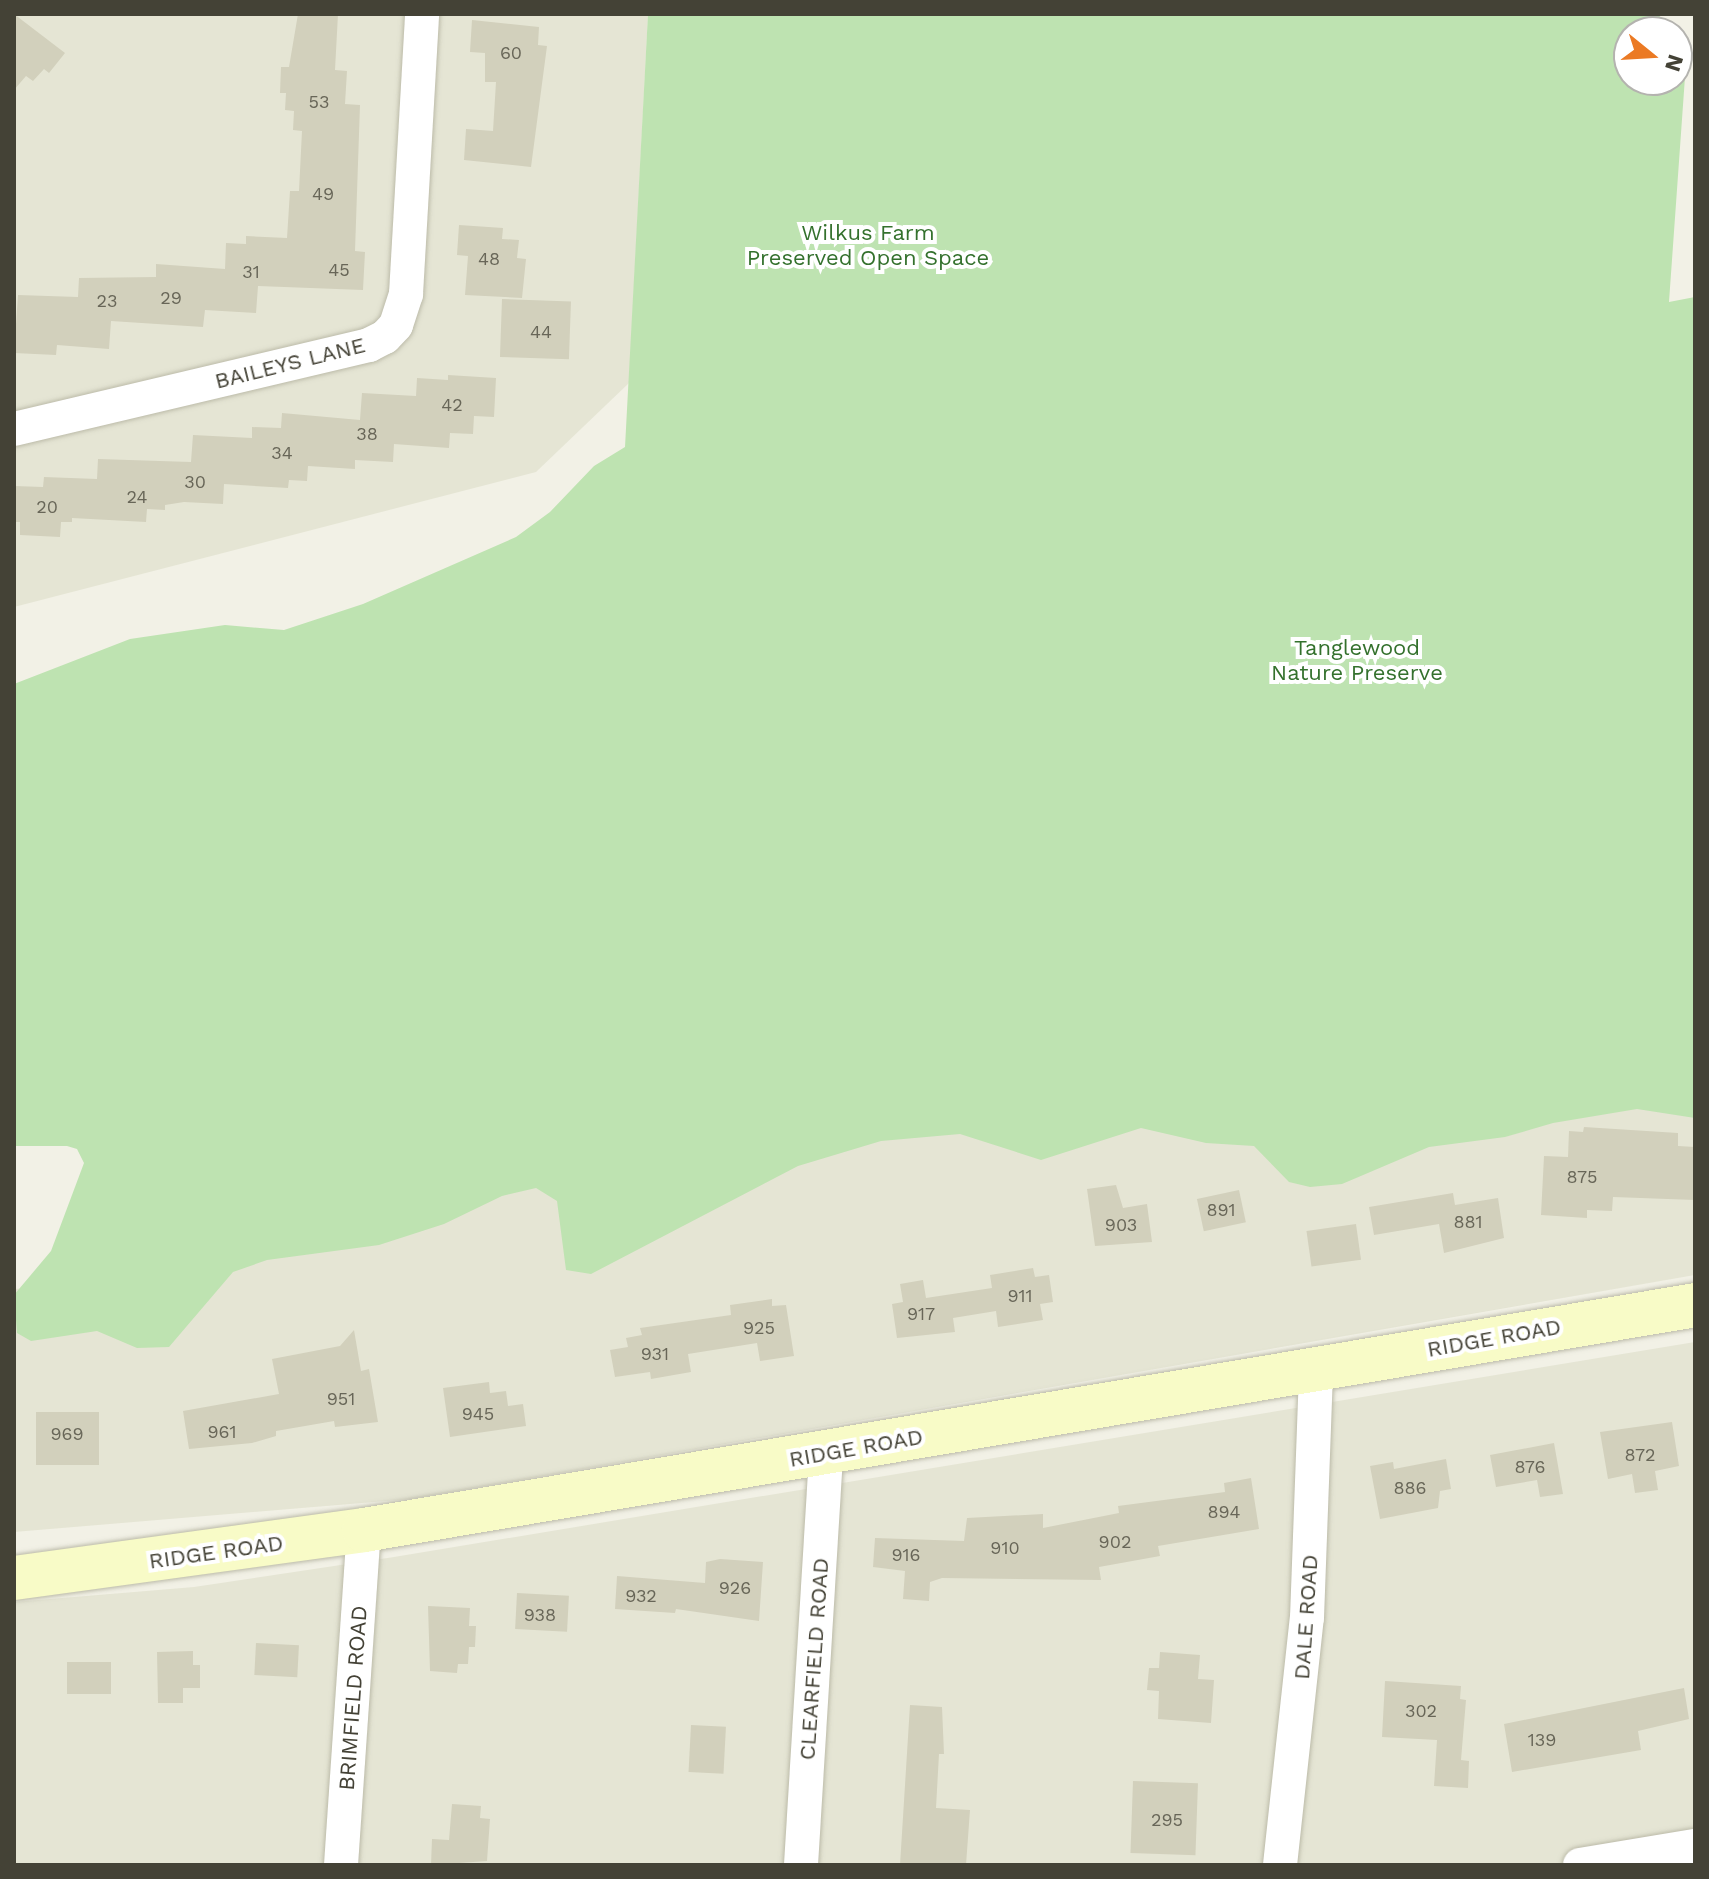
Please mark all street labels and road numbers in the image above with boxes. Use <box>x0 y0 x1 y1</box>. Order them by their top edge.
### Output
street label: BAILEYS LANE <box>212 332 368 394</box>
street label: RIDGE ROAD <box>1425 1313 1563 1363</box>
street label: RIDGE ROAD <box>787 1423 925 1473</box>
street label: RIDGE ROAD <box>147 1530 285 1574</box>
street label: DALE ROAD <box>1288 1554 1324 1680</box>
street label: CLEARFIELD ROAD <box>794 1557 834 1761</box>
street label: BRIMFIELD ROAD <box>333 1604 373 1792</box>

